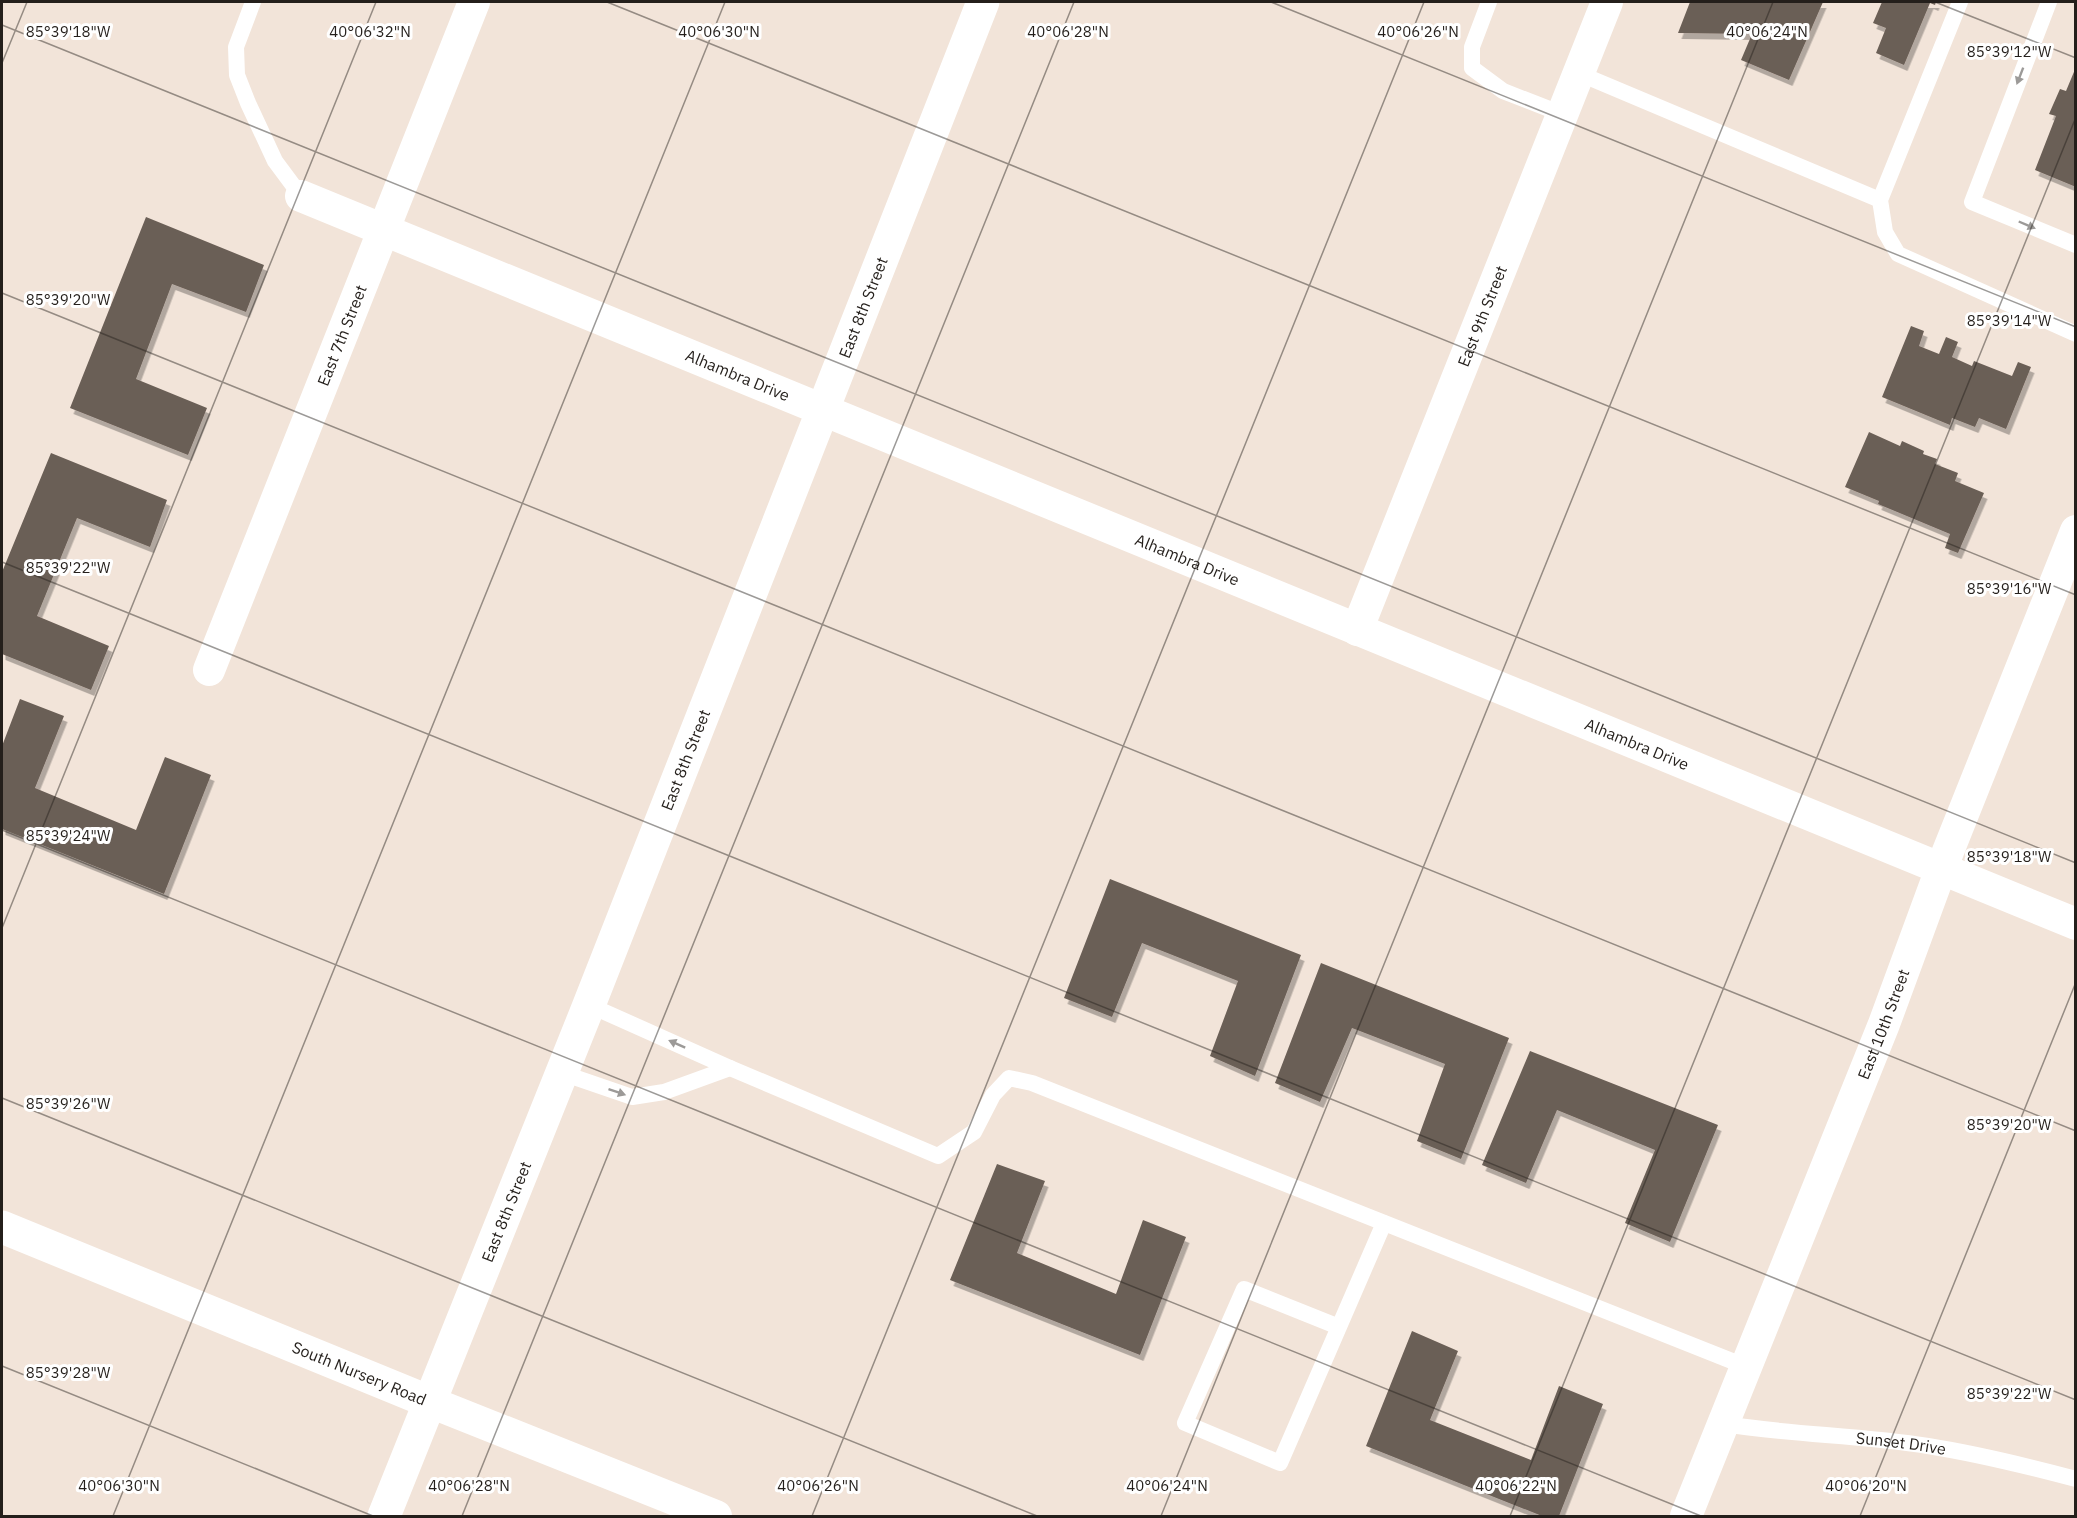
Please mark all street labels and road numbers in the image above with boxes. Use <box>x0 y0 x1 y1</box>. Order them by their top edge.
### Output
street label: East 8th Street <box>834 254 892 361</box>
street label: East 9th Street <box>1453 263 1511 369</box>
street label: East 7th Street <box>313 282 371 389</box>
street label: Alhambra Drive <box>683 345 793 405</box>
street label: Alhambra Drive <box>1132 529 1243 590</box>
street label: East 8th Street <box>656 706 714 813</box>
street label: Alhambra Drive <box>1582 714 1692 774</box>
street label: East 10th Street <box>1853 966 1913 1082</box>
street label: East 8th Street <box>477 1158 535 1265</box>
street label: South Nursery Road <box>289 1337 429 1409</box>
street label: Sunset Drive <box>1855 1427 1948 1459</box>

